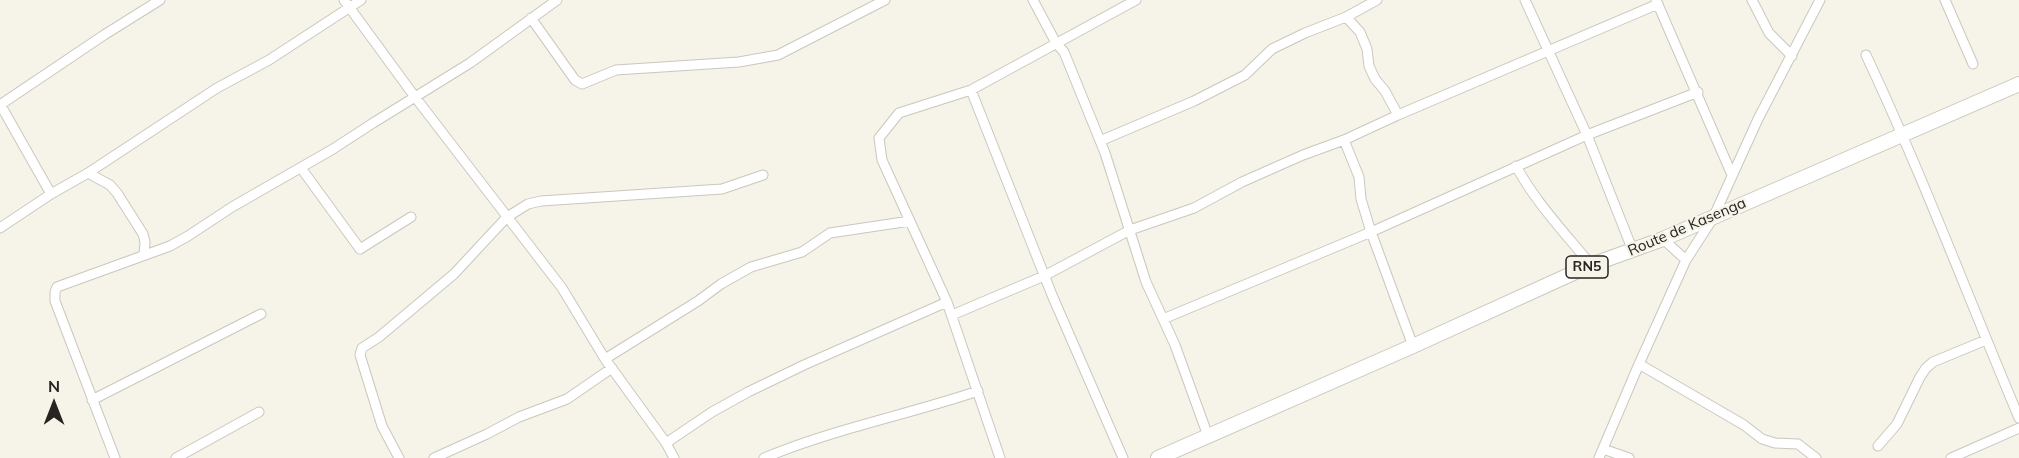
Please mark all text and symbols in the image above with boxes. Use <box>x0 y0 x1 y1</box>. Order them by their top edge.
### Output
street label: Route de Kasenga <box>1625 194 1749 260</box>
road number: RN5 <box>1566 256 1608 278</box>
north arrow <box>24 374 84 434</box>
text: N <box>48 376 60 396</box>

